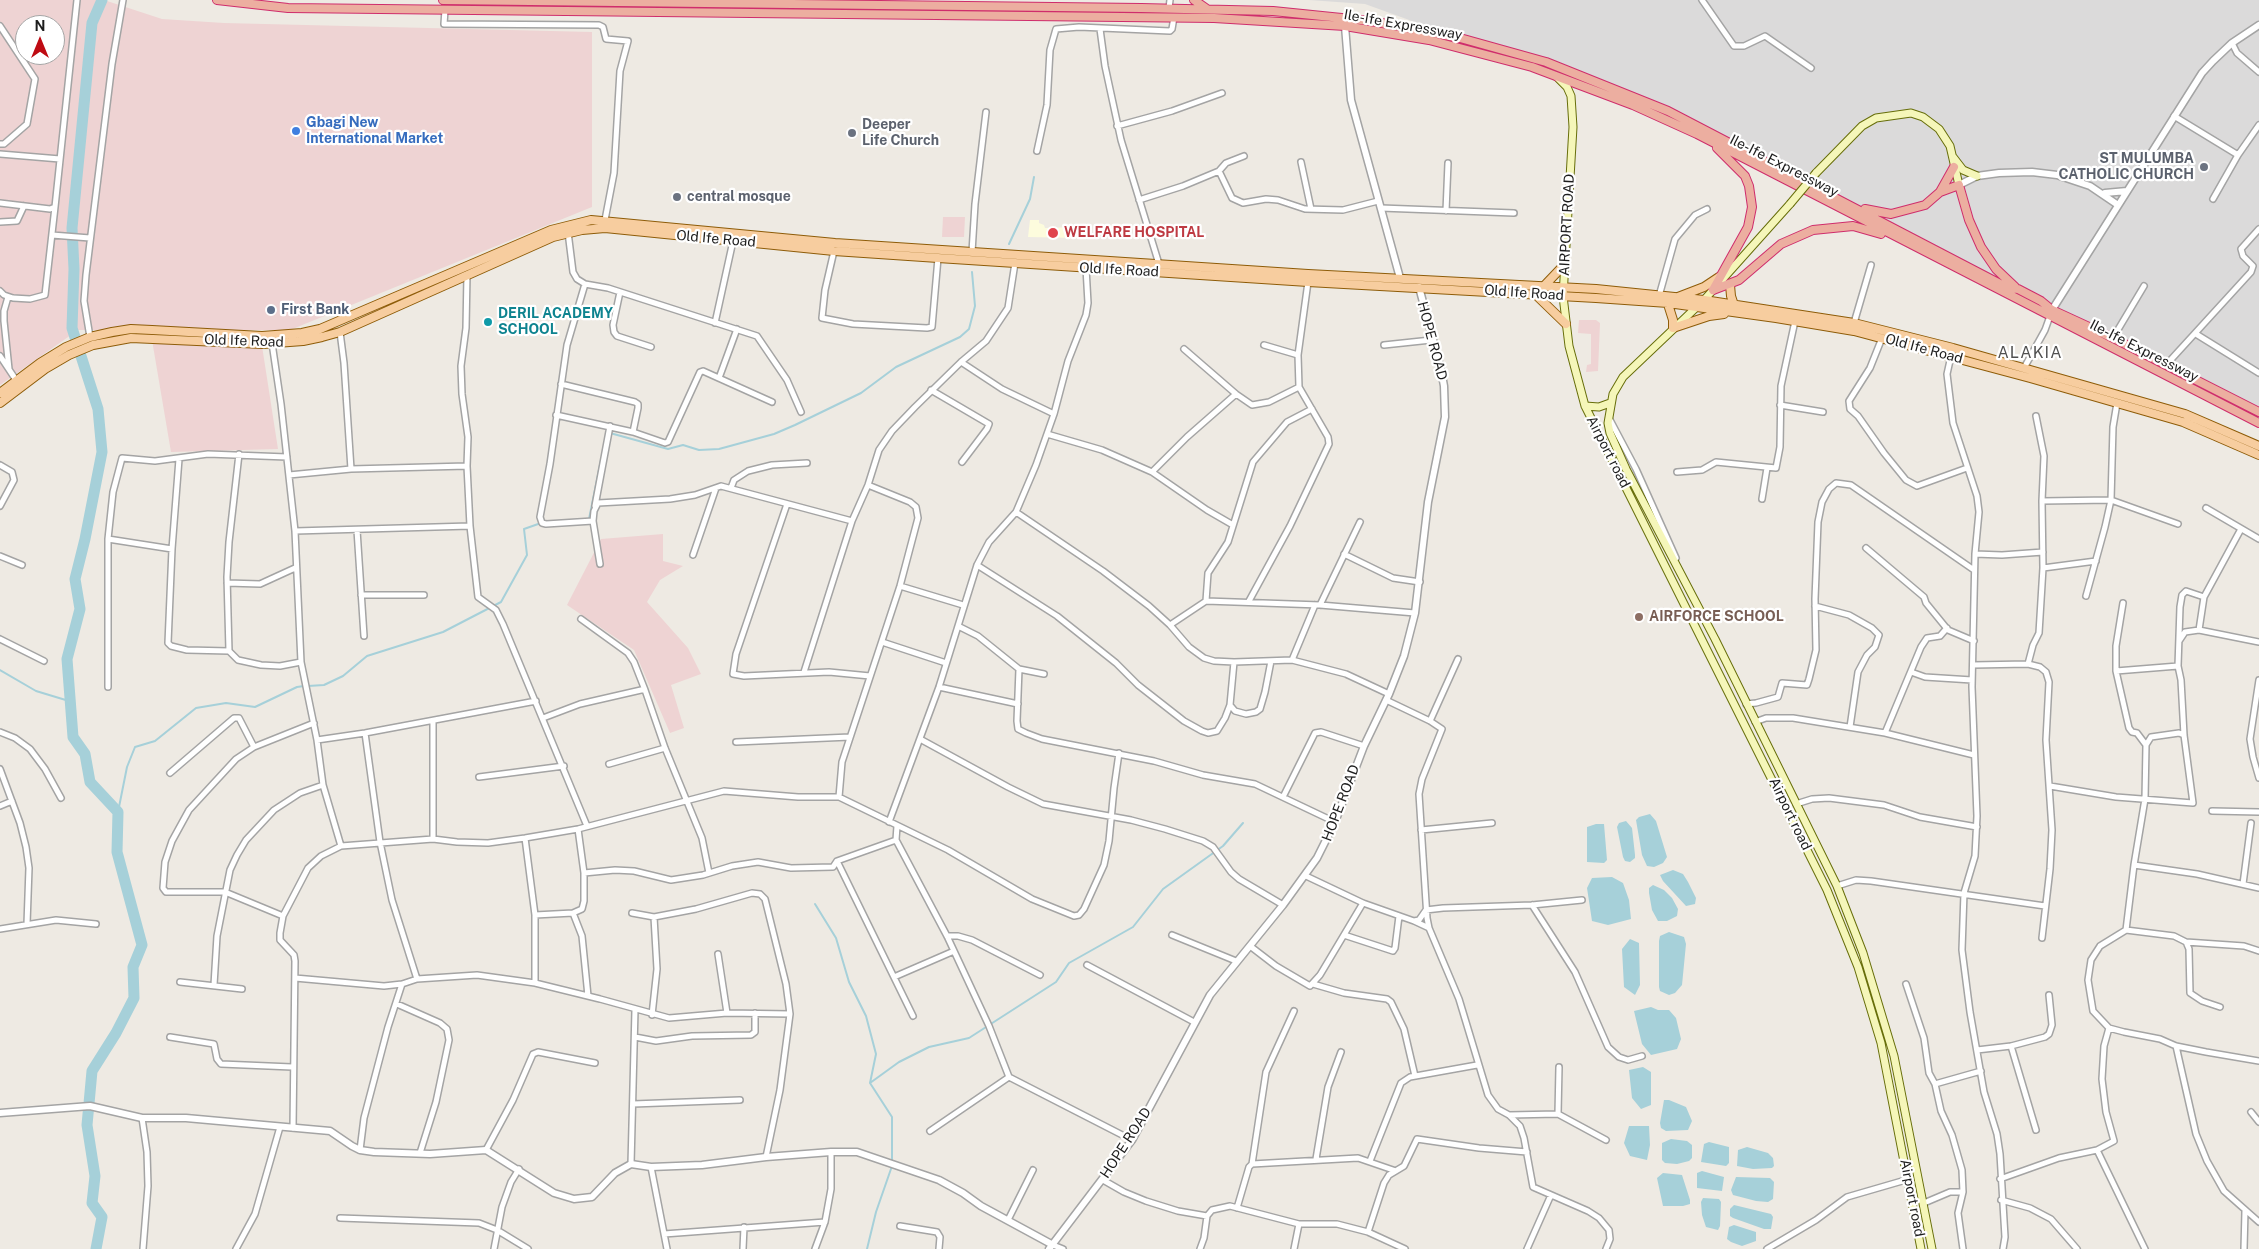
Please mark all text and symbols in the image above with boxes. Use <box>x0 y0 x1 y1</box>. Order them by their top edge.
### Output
street label: Ile-Ife Expressway <box>1343 6 1463 44</box>
north arrow <box>15 15 65 65</box>
text: N <box>35 18 45 34</box>
place label: Gbagi New International Market <box>306 115 443 148</box>
place label: Deeper Life Church <box>862 117 939 150</box>
marker: Gbagi New International Market <box>290 125 302 137</box>
marker: Deeper Life Church <box>846 127 858 139</box>
street label: Ile-Ife Expressway <box>1727 131 1841 201</box>
place label: ST MULUMBA CATHOLIC CHURCH <box>2058 151 2194 184</box>
marker: ST MULUMBA CATHOLIC CHURCH <box>2198 161 2210 173</box>
street label: AIRPORT ROAD <box>1556 173 1578 277</box>
place label: central mosque <box>687 189 791 205</box>
marker: central mosque <box>671 191 683 203</box>
place label: WELFARE HOSPITAL <box>1064 225 1204 241</box>
marker: WELFARE HOSPITAL <box>1046 226 1060 240</box>
street label: Old Ife Road <box>676 227 756 251</box>
street label: Old Ife Road <box>1079 260 1159 280</box>
street label: Old Ife Road <box>1484 282 1564 304</box>
street label: HOPE ROAD <box>1413 300 1451 382</box>
place label: First Bank <box>281 302 349 318</box>
marker: First Bank <box>265 304 277 316</box>
place label: DERIL ACADEMY SCHOOL <box>498 306 613 338</box>
marker: DERIL ACADEMY SCHOOL <box>482 316 494 328</box>
street label: Ile-Ife Expressway <box>2087 316 2201 386</box>
street label: Old Ife Road <box>204 331 284 351</box>
street label: Old Ife Road <box>1883 331 1965 367</box>
district label: ALAKIA <box>1997 343 2063 363</box>
street label: Airport road <box>1583 413 1633 491</box>
place label: AIRFORCE SCHOOL <box>1649 609 1784 625</box>
marker: AIRFORCE SCHOOL <box>1633 611 1645 623</box>
street label: HOPE ROAD <box>1319 762 1363 844</box>
street label: Airport road <box>1765 775 1815 853</box>
street label: HOPE ROAD <box>1097 1105 1155 1181</box>
street label: Airport road <box>1896 1158 1928 1238</box>

